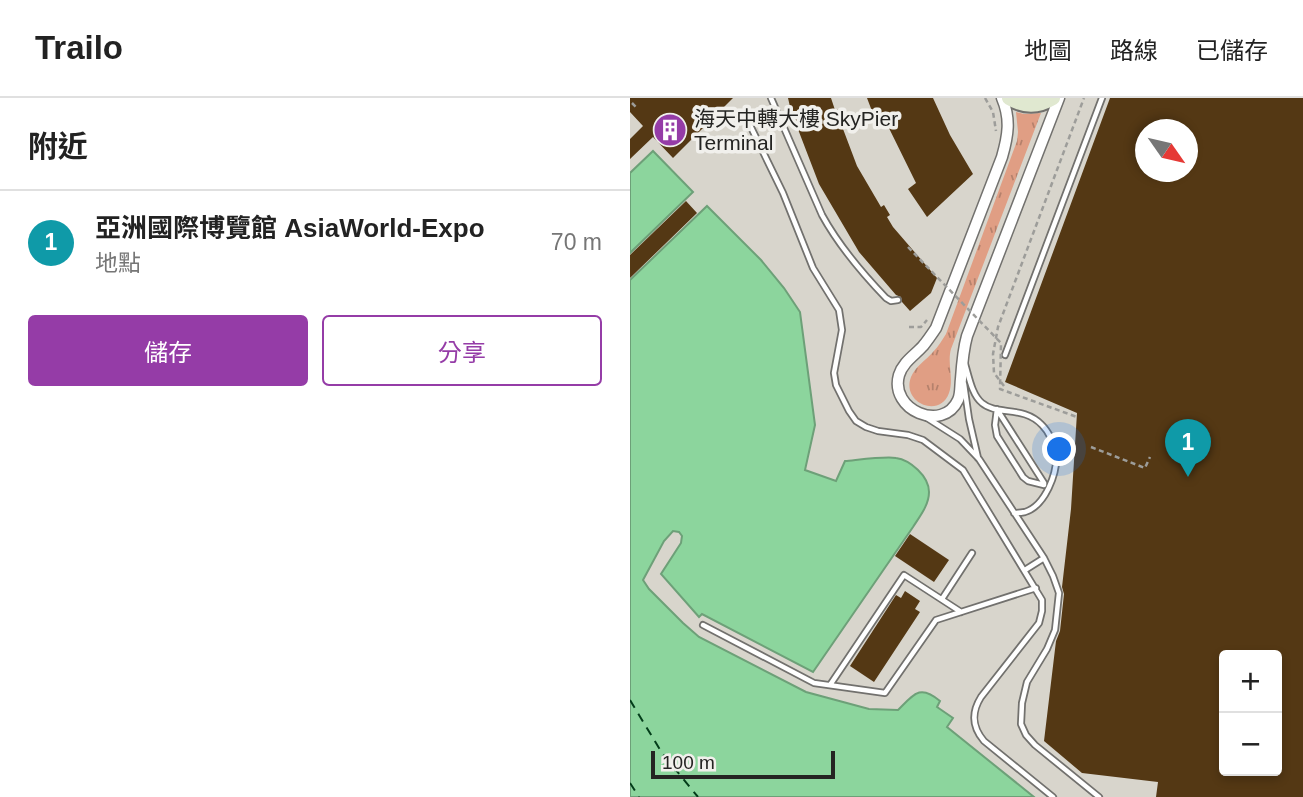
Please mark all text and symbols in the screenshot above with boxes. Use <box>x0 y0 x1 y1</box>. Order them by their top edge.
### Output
text: Trailo <box>35 29 123 66</box>
text: 地圖 <box>1024 37 1072 64</box>
text: 路線 <box>1110 37 1158 64</box>
text: 已儲存 <box>1196 37 1268 64</box>
place label: 海天中轉大樓 SkyPier Terminal <box>694 107 898 154</box>
building icon: 海天中轉大樓 SkyPier Terminal <box>651 111 689 149</box>
north arrow <box>1135 119 1198 182</box>
text: 附近 <box>28 130 88 163</box>
text: 亞洲國際博覽館 AsiaWorld-Expo <box>95 213 485 243</box>
text: 1 <box>45 229 57 255</box>
text: 70 m <box>551 229 602 255</box>
text: 地點 <box>95 250 141 276</box>
button: 儲存 <box>28 315 308 386</box>
button: 分享 <box>322 315 602 386</box>
pin: 1 <box>1165 419 1211 477</box>
your location <box>1042 432 1076 466</box>
map controls <box>1219 650 1282 776</box>
button: + <box>1219 650 1282 713</box>
button: − <box>1219 713 1282 776</box>
scale bar <box>651 748 835 780</box>
text: 100 m <box>662 752 715 773</box>

